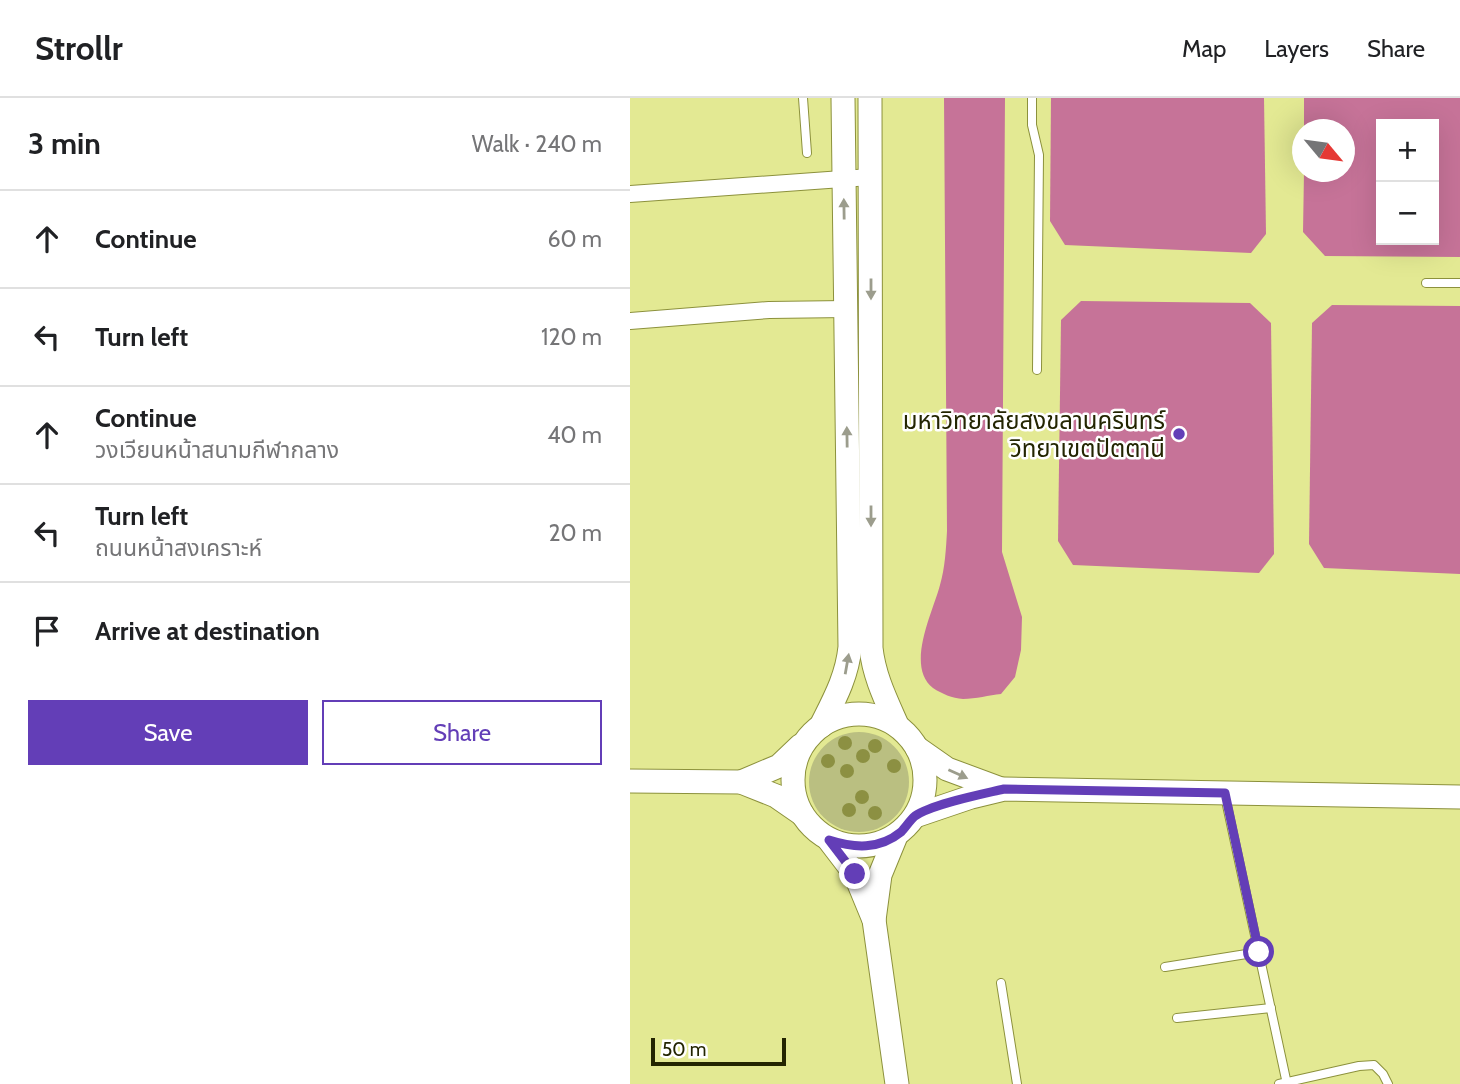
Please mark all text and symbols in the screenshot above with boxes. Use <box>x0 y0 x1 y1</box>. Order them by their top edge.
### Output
text: Strollr <box>35 28 123 68</box>
text: Map <box>1182 34 1226 63</box>
text: Layers <box>1264 34 1329 63</box>
text: Share <box>1367 34 1425 63</box>
north arrow <box>1292 119 1355 182</box>
map controls <box>1376 119 1439 245</box>
button: + <box>1376 119 1439 182</box>
text: 3 min <box>28 125 101 162</box>
text: Walk · 240 m <box>472 130 602 158</box>
button: − <box>1376 182 1439 245</box>
one-way arrow <box>838 198 850 220</box>
icon: ahead <box>28 220 66 258</box>
text: Continue <box>95 223 197 255</box>
text: 60 m <box>548 225 602 253</box>
one-way arrow <box>865 278 877 300</box>
icon: left <box>28 318 66 356</box>
text: Turn left <box>95 321 188 353</box>
text: 120 m <box>541 323 602 351</box>
text: Continue <box>95 402 197 434</box>
place label: มหาวิทยาลัยสงขลานครินทร์ วิทยาเขตปัตตานี <box>903 406 1166 463</box>
icon: ahead <box>28 416 66 454</box>
text: 40 m <box>547 421 602 449</box>
one-way arrow <box>841 425 853 447</box>
marker: มหาวิทยาลัยสงขลานครินทร์ วิทยาเขตปัตตานี <box>1171 426 1187 442</box>
text: วงเวียนหน้าสนามกีฬากลาง <box>95 436 339 464</box>
text: Turn left <box>95 500 188 532</box>
one-way arrow <box>865 505 877 527</box>
icon: left <box>28 514 66 552</box>
text: 20 m <box>549 519 602 547</box>
text: ถนนหน้าสงเคราะห์ <box>95 534 262 562</box>
icon: arrive <box>28 612 66 650</box>
text: Arrive at destination <box>95 615 320 647</box>
one-way arrow <box>842 653 853 675</box>
button: Save <box>28 700 308 765</box>
button: Share <box>322 700 602 765</box>
one-way arrow <box>948 769 969 780</box>
route end <box>839 858 870 889</box>
route start <box>1243 936 1274 967</box>
scale bar <box>651 1035 786 1067</box>
text: 50 m <box>662 1038 706 1061</box>

